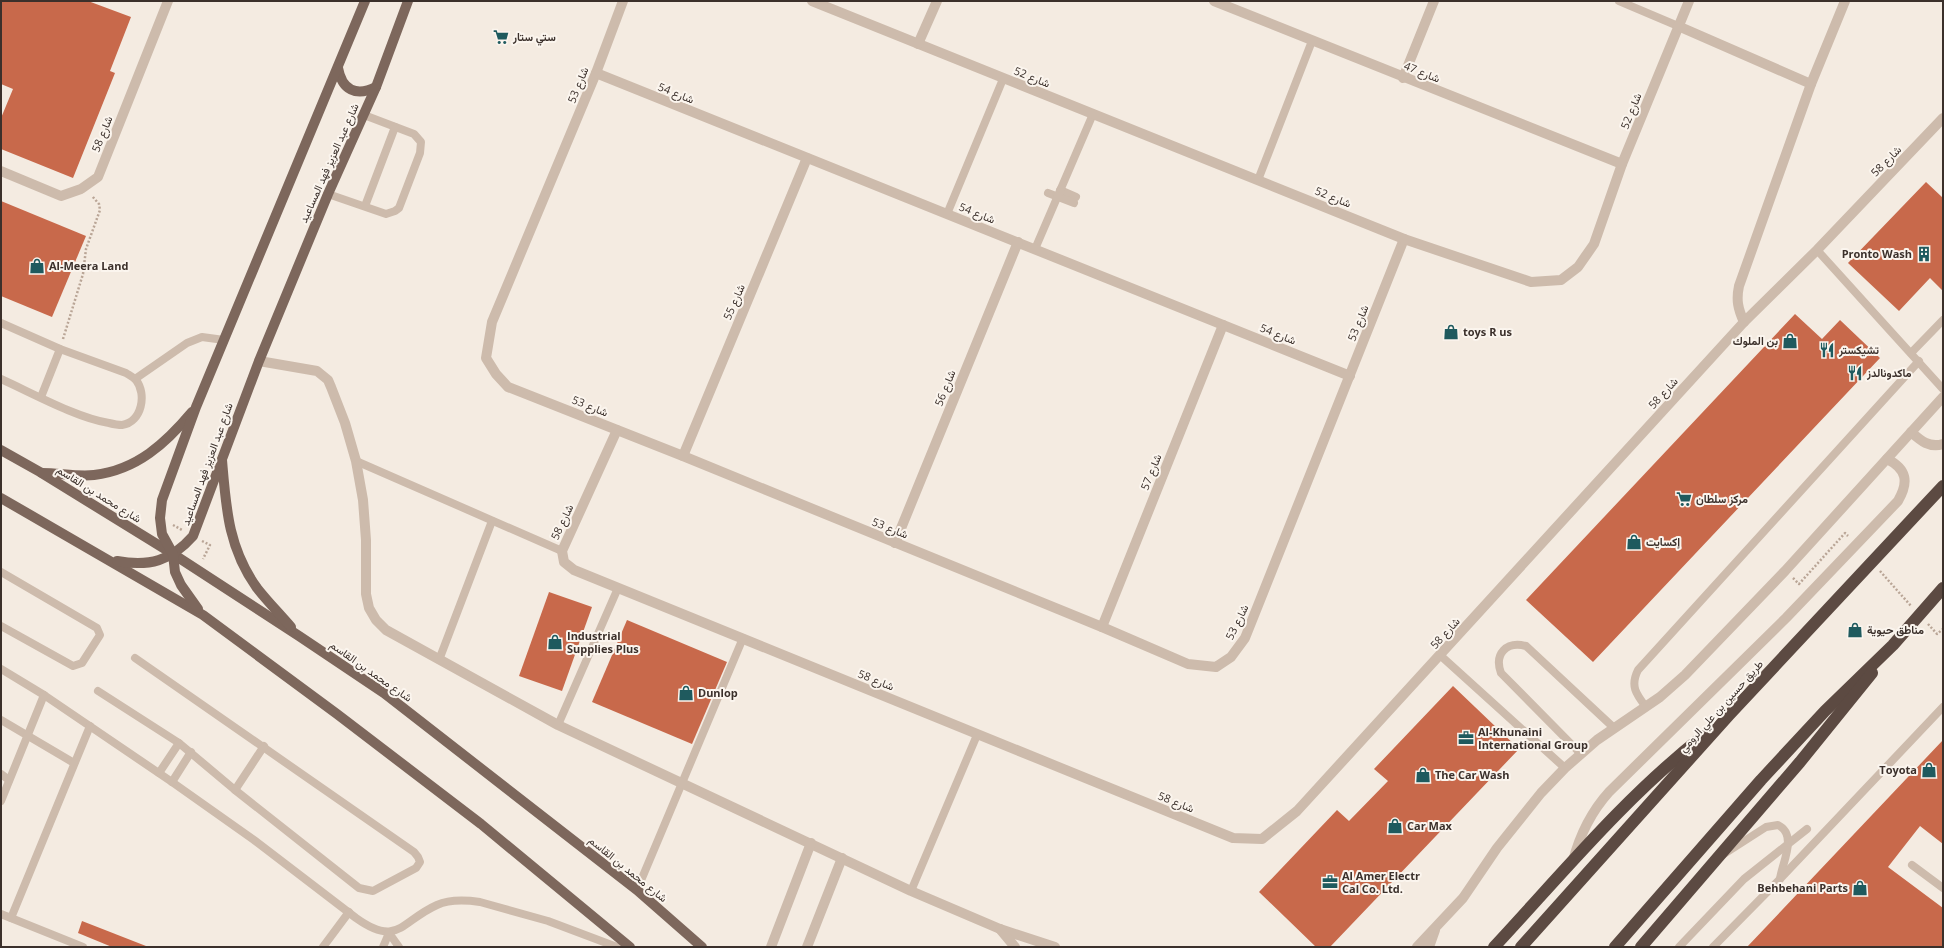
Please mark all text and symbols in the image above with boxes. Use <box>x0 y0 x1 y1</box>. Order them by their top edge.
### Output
supermarket icon: ستي ستار <box>492 28 510 46</box>
place label: ستي ستار <box>512 29 556 46</box>
street label: شارع 47 <box>1402 58 1443 87</box>
street label: شارع 52 <box>1012 63 1053 92</box>
street label: شارع 53 <box>564 64 593 105</box>
street label: شارع 54 <box>656 79 697 108</box>
street label: شارع 52 <box>1617 90 1646 131</box>
street label: شارع عبد العزيز فهد المساعيد <box>295 100 363 225</box>
street label: شارع 58 <box>88 113 117 154</box>
street label: شارع 58 <box>1867 142 1905 180</box>
street label: شارع 52 <box>1313 183 1354 212</box>
street label: شارع 54 <box>957 199 998 228</box>
building icon: Pronto Wash <box>1915 245 1933 263</box>
place label: Pronto Wash <box>1842 246 1912 261</box>
shop icon: Al-Meera Land <box>28 257 46 275</box>
place label: Al-Meera Land <box>49 258 128 273</box>
street label: شارع 55 <box>719 281 749 322</box>
street label: شارع 53 <box>1344 302 1373 343</box>
street label: شارع 54 <box>1258 320 1299 349</box>
shop icon: toys R us <box>1442 323 1460 341</box>
place label: toys R us <box>1463 324 1513 339</box>
shop icon: بن الملوك <box>1781 332 1799 350</box>
place label: بن الملوك <box>1733 333 1778 348</box>
restaurant icon: تشيكستر <box>1818 341 1836 359</box>
place label: تشيكستر <box>1838 342 1879 357</box>
restaurant icon: ماكدونالدز <box>1846 364 1864 382</box>
place label: ماكدونالدز <box>1866 365 1912 380</box>
street label: شارع 56 <box>931 367 960 408</box>
street label: شارع 58 <box>1644 373 1682 412</box>
street label: شارع 53 <box>570 392 611 421</box>
street label: شارع عبد العزيز فهد المساعيد <box>177 400 237 528</box>
street label: شارع 57 <box>1137 451 1166 492</box>
street label: شارع محمد بن القاسم <box>54 461 145 527</box>
supermarket icon: مركز سلطان <box>1675 490 1693 508</box>
place label: مركز سلطان <box>1696 491 1748 506</box>
street label: شارع 58 <box>547 501 577 542</box>
street label: شارع 53 <box>870 514 911 543</box>
shop icon: إكسايت <box>1625 533 1643 551</box>
place label: إكسايت <box>1646 534 1680 549</box>
street label: شارع 53 <box>1222 601 1253 642</box>
street label: شارع 58 <box>1426 613 1464 652</box>
shop icon: مناطق حيوية <box>1846 621 1864 639</box>
place label: مناطق حيوية <box>1867 622 1924 637</box>
place label: Industrial Supplies Plus <box>567 628 639 656</box>
shop icon: Industrial Supplies Plus <box>546 633 564 651</box>
street label: شارع محمد بن القاسم <box>327 637 416 706</box>
street label: طريق حسين بن علي الرومي <box>1675 656 1768 757</box>
street label: شارع 58 <box>856 666 897 695</box>
shop icon: Dunlop <box>677 684 695 702</box>
place label: Dunlop <box>698 685 738 700</box>
place label: Al-Khunaini International Group <box>1478 724 1588 752</box>
office icon: Al-Khunaini International Group <box>1457 729 1475 747</box>
shop icon: Toyota <box>1920 761 1938 779</box>
place label: Toyota <box>1879 762 1917 777</box>
shop icon: The Car Wash <box>1414 766 1432 784</box>
place label: The Car Wash <box>1435 767 1509 782</box>
street label: شارع 58 <box>1156 788 1197 817</box>
shop icon: Car Max <box>1386 817 1404 835</box>
place label: Car Max <box>1407 818 1453 833</box>
street label: شارع محمد بن القاسم <box>585 832 671 906</box>
place label: Al Amer Electr Cal Co. Ltd. <box>1342 868 1420 896</box>
office icon: Al Amer Electr Cal Co. Ltd. <box>1321 873 1339 891</box>
shop icon: Behbehani Parts <box>1851 879 1869 897</box>
place label: Behbehani Parts <box>1757 880 1849 895</box>

